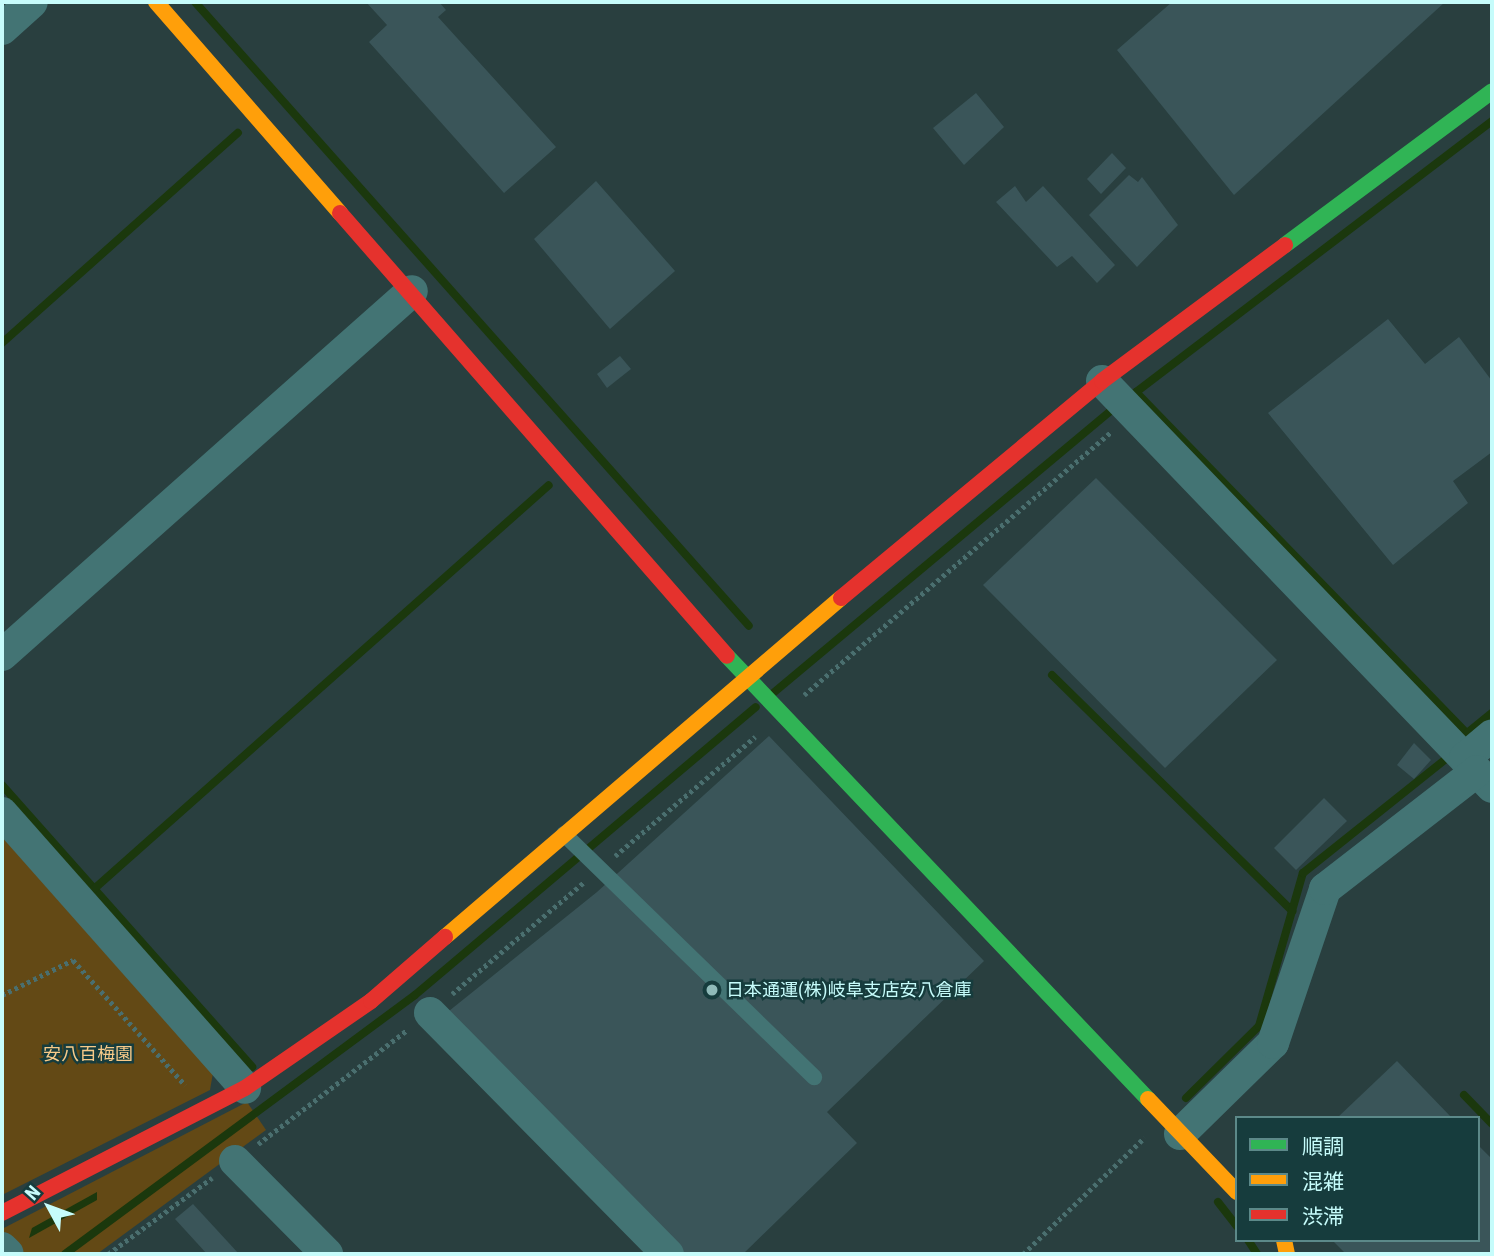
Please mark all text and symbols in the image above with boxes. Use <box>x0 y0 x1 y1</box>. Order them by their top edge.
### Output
place label: 日本通運(株)岐阜支店安八倉庫 <box>726 979 971 1001</box>
marker: 日本通運(株)岐阜支店安八倉庫 <box>704 982 720 998</box>
park label: 安八百梅園 <box>43 1043 133 1065</box>
legend <box>1235 1116 1480 1242</box>
text: 順調 <box>1302 1135 1344 1159</box>
text: 混雑 <box>1302 1170 1344 1194</box>
north arrow <box>14 1172 84 1242</box>
text: N <box>20 1181 45 1205</box>
text: 渋滞 <box>1302 1205 1344 1229</box>

